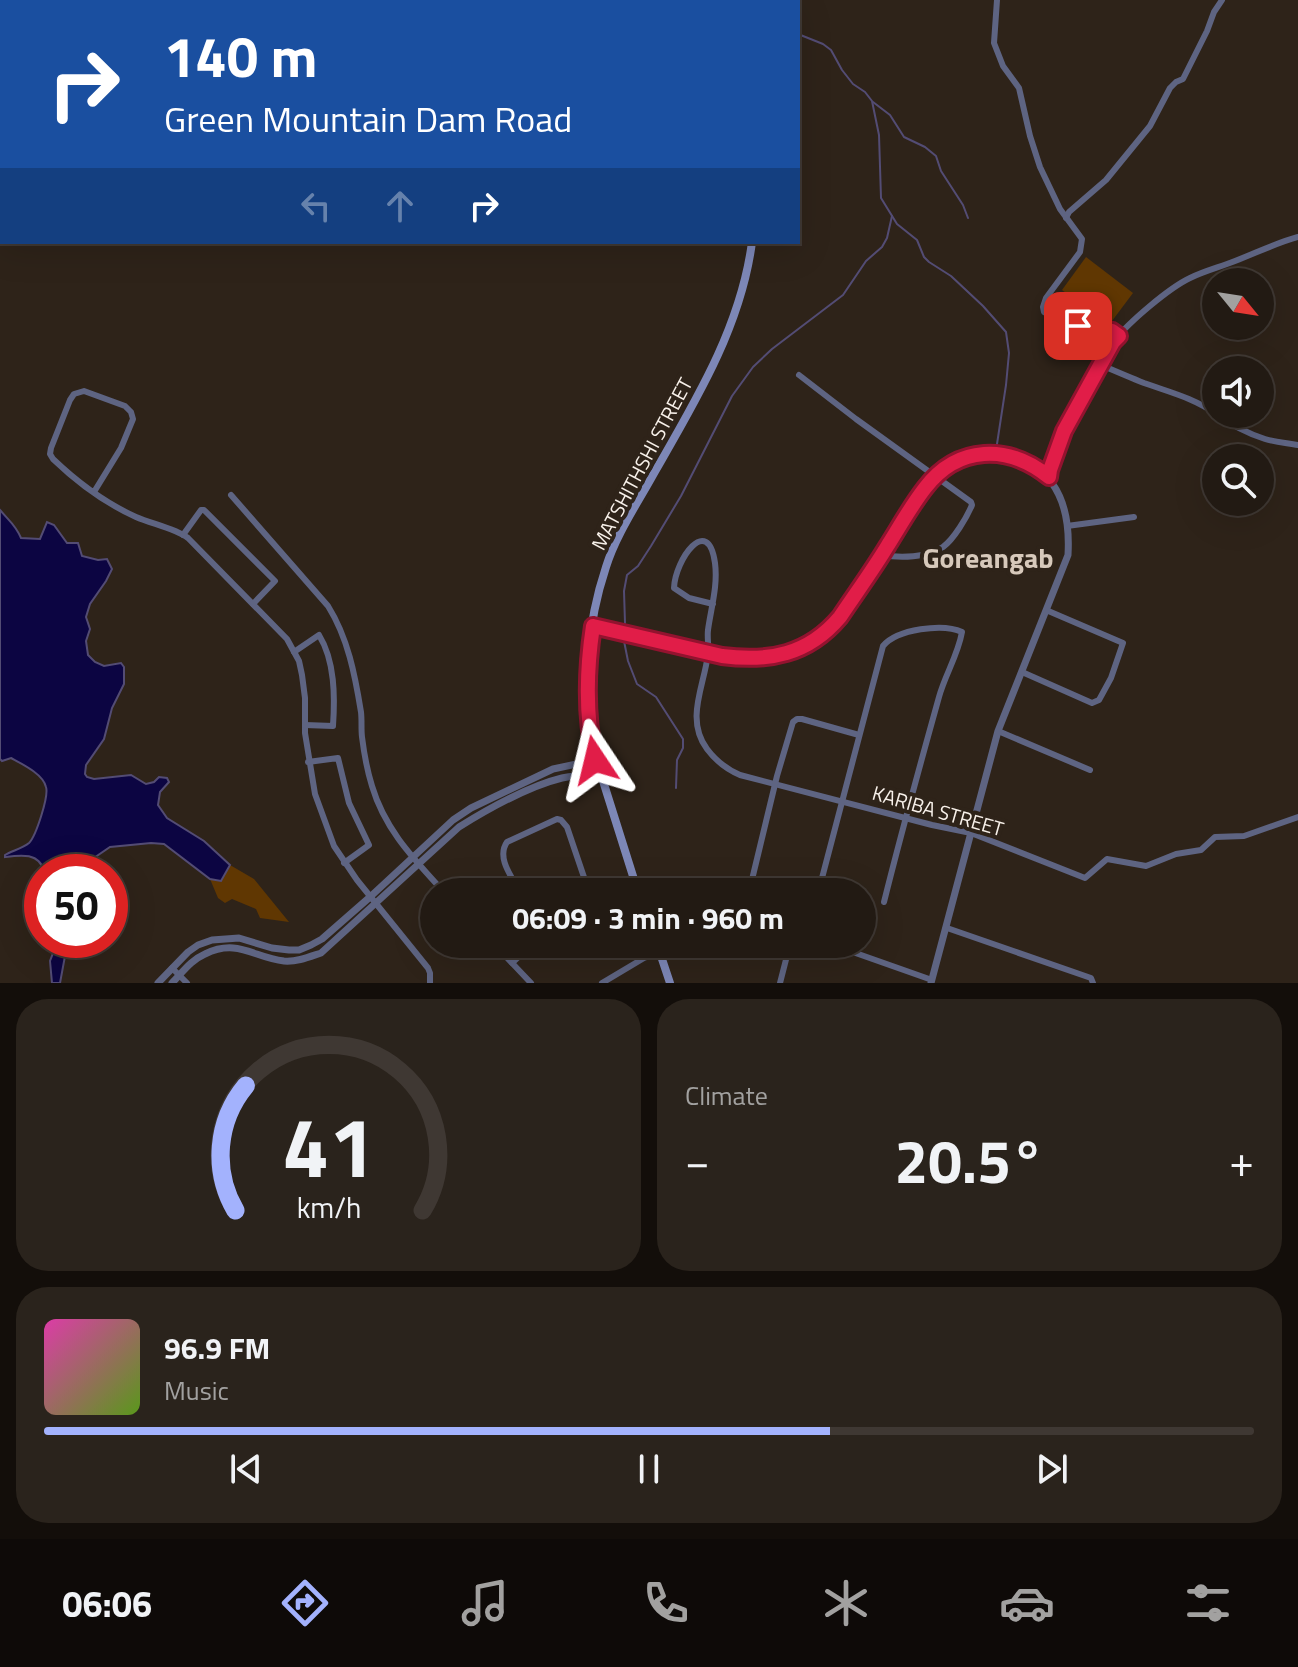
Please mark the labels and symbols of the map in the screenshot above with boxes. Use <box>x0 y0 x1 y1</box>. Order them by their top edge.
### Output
north arrow <box>1202 268 1274 340</box>
pin <box>1044 292 1112 360</box>
street label: MATSHITHSHI STREET <box>583 371 700 556</box>
district label: Goreangab <box>923 536 1054 579</box>
position arrow <box>553 718 637 802</box>
street label: KARIBA STREET <box>869 777 1008 844</box>
speed limit sign: 50 <box>24 854 128 958</box>

